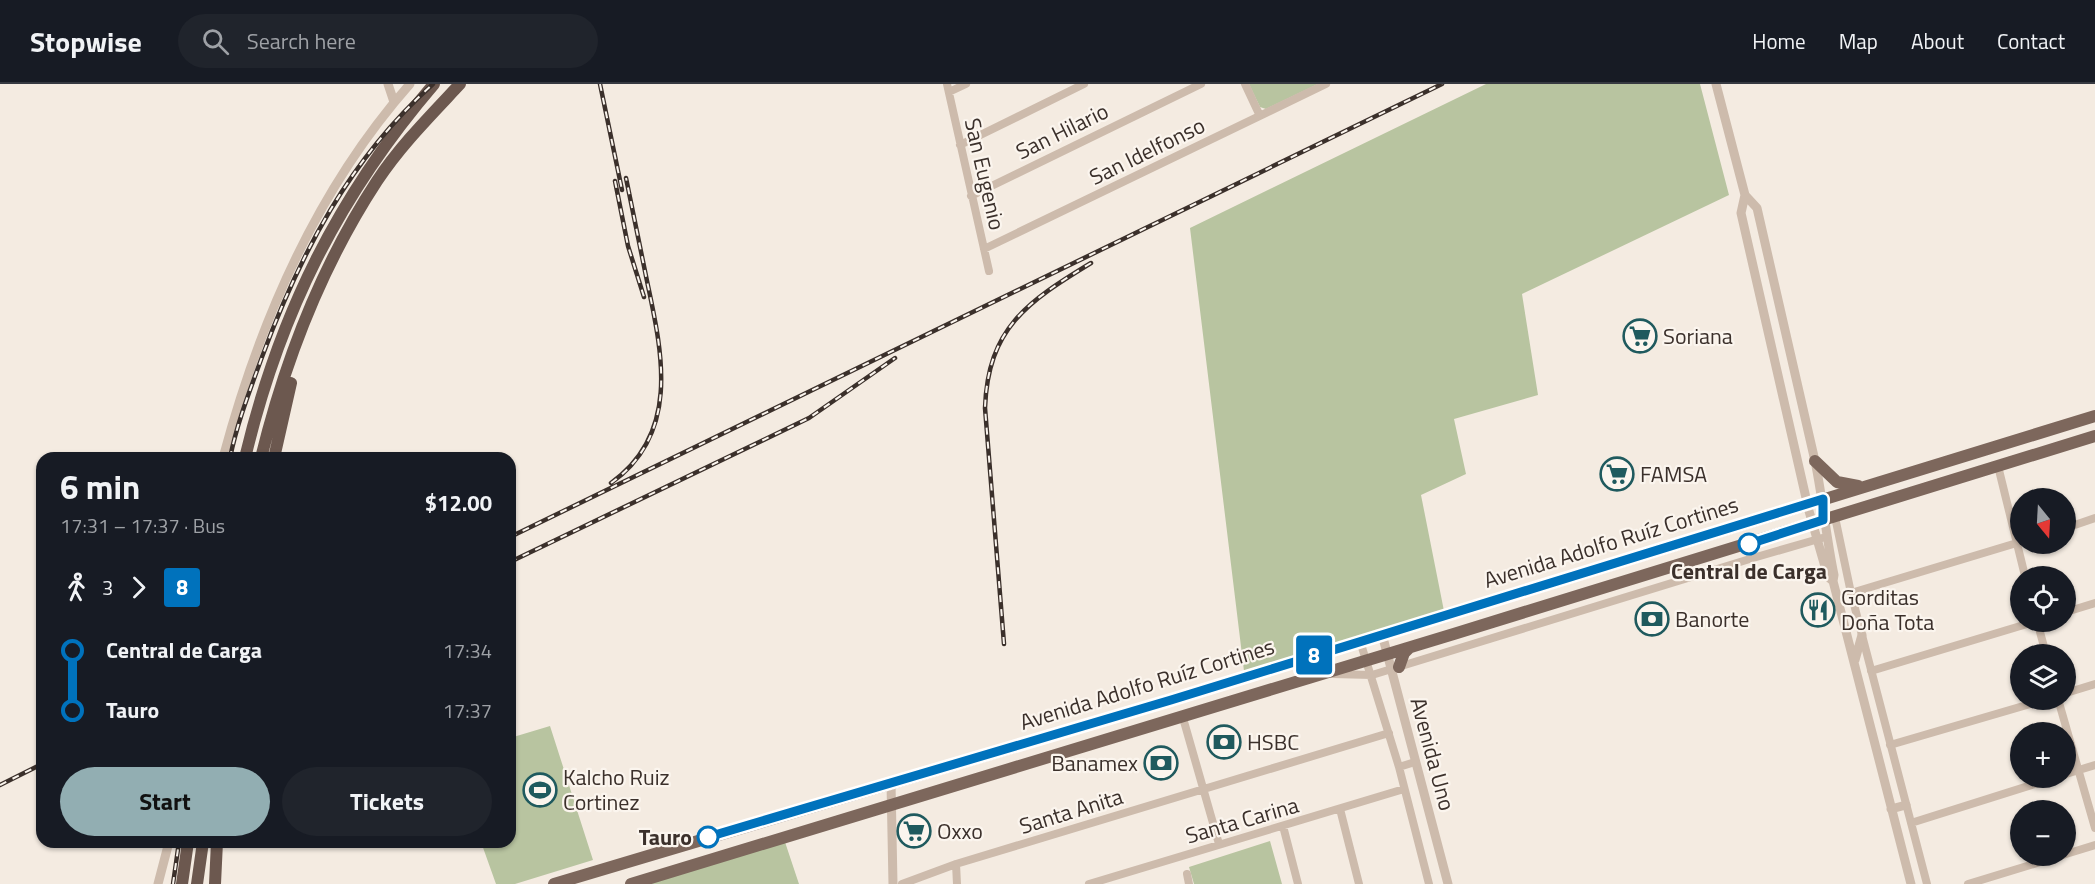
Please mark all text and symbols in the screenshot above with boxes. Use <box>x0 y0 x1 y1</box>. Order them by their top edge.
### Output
search box <box>178 14 598 68</box>
text: Stopwise <box>30 20 142 63</box>
text: Search here <box>247 24 356 58</box>
icon: search <box>199 25 232 58</box>
text: Home <box>1752 25 1806 57</box>
text: Map <box>1839 25 1878 57</box>
text: About <box>1911 25 1964 57</box>
text: Contact <box>1997 25 2065 57</box>
street label: San Hilario <box>1010 94 1114 168</box>
street label: San Idelfonso <box>1083 108 1211 194</box>
street label: San Eugenio <box>956 115 1014 233</box>
supermarket icon: Soriana <box>1622 318 1658 354</box>
place label: Soriana <box>1663 319 1733 353</box>
supermarket icon: FAMSA <box>1599 456 1635 492</box>
place label: FAMSA <box>1640 457 1707 491</box>
text: 6 min <box>60 462 140 512</box>
text: $12.00 <box>425 486 492 520</box>
street label: Avenida Adolfo Ruíz Cortines <box>1479 487 1743 597</box>
north arrow <box>2010 488 2076 554</box>
map controls <box>2010 488 2076 866</box>
text: 17:31 – 17:37 · Bus <box>60 510 225 541</box>
marker: Central de Carga <box>1738 533 1760 555</box>
place label: Central de Carga <box>1671 554 1827 588</box>
button: locate <box>2010 566 2076 632</box>
icon: walk <box>60 571 93 604</box>
icon: forward <box>122 571 155 604</box>
text: 8 <box>176 571 188 603</box>
text: 3 <box>102 572 113 603</box>
place label: Gorditas Doña Tota <box>1841 580 1934 639</box>
restaurant icon: Gorditas Doña Tota <box>1800 592 1836 628</box>
bank icon: Banorte <box>1634 601 1670 637</box>
place label: Banorte <box>1675 602 1749 636</box>
street label: Avenida Adolfo Ruíz Cortines <box>1015 629 1279 739</box>
text: Central de Carga <box>106 633 262 667</box>
text: 17:34 <box>443 635 492 666</box>
line badge: 8 <box>1294 636 1334 674</box>
text: 8 <box>1308 639 1320 671</box>
button: layers <box>2010 644 2076 710</box>
text: Tauro <box>106 693 159 727</box>
street label: Avenida Uno <box>1402 694 1464 814</box>
text: 17:37 <box>443 695 492 726</box>
button: + <box>2010 722 2076 788</box>
bank icon: HSBC <box>1206 724 1242 760</box>
place label: HSBC <box>1247 725 1299 759</box>
bank icon: Banamex <box>1143 745 1179 781</box>
place label: Banamex <box>1051 746 1138 780</box>
place label: Kalcho Ruiz Cortinez <box>563 760 669 819</box>
button: Start <box>60 767 270 836</box>
button: Tickets <box>282 767 492 836</box>
sports icon: Kalcho Ruiz Cortinez <box>522 772 558 808</box>
street label: Santa Anita <box>1015 779 1127 843</box>
street label: Santa Carina <box>1181 788 1303 852</box>
button: − <box>2010 800 2076 866</box>
supermarket icon: Oxxo <box>896 813 932 849</box>
place label: Oxxo <box>937 814 983 848</box>
place label: Tauro <box>639 820 692 854</box>
marker: Tauro <box>697 826 719 848</box>

